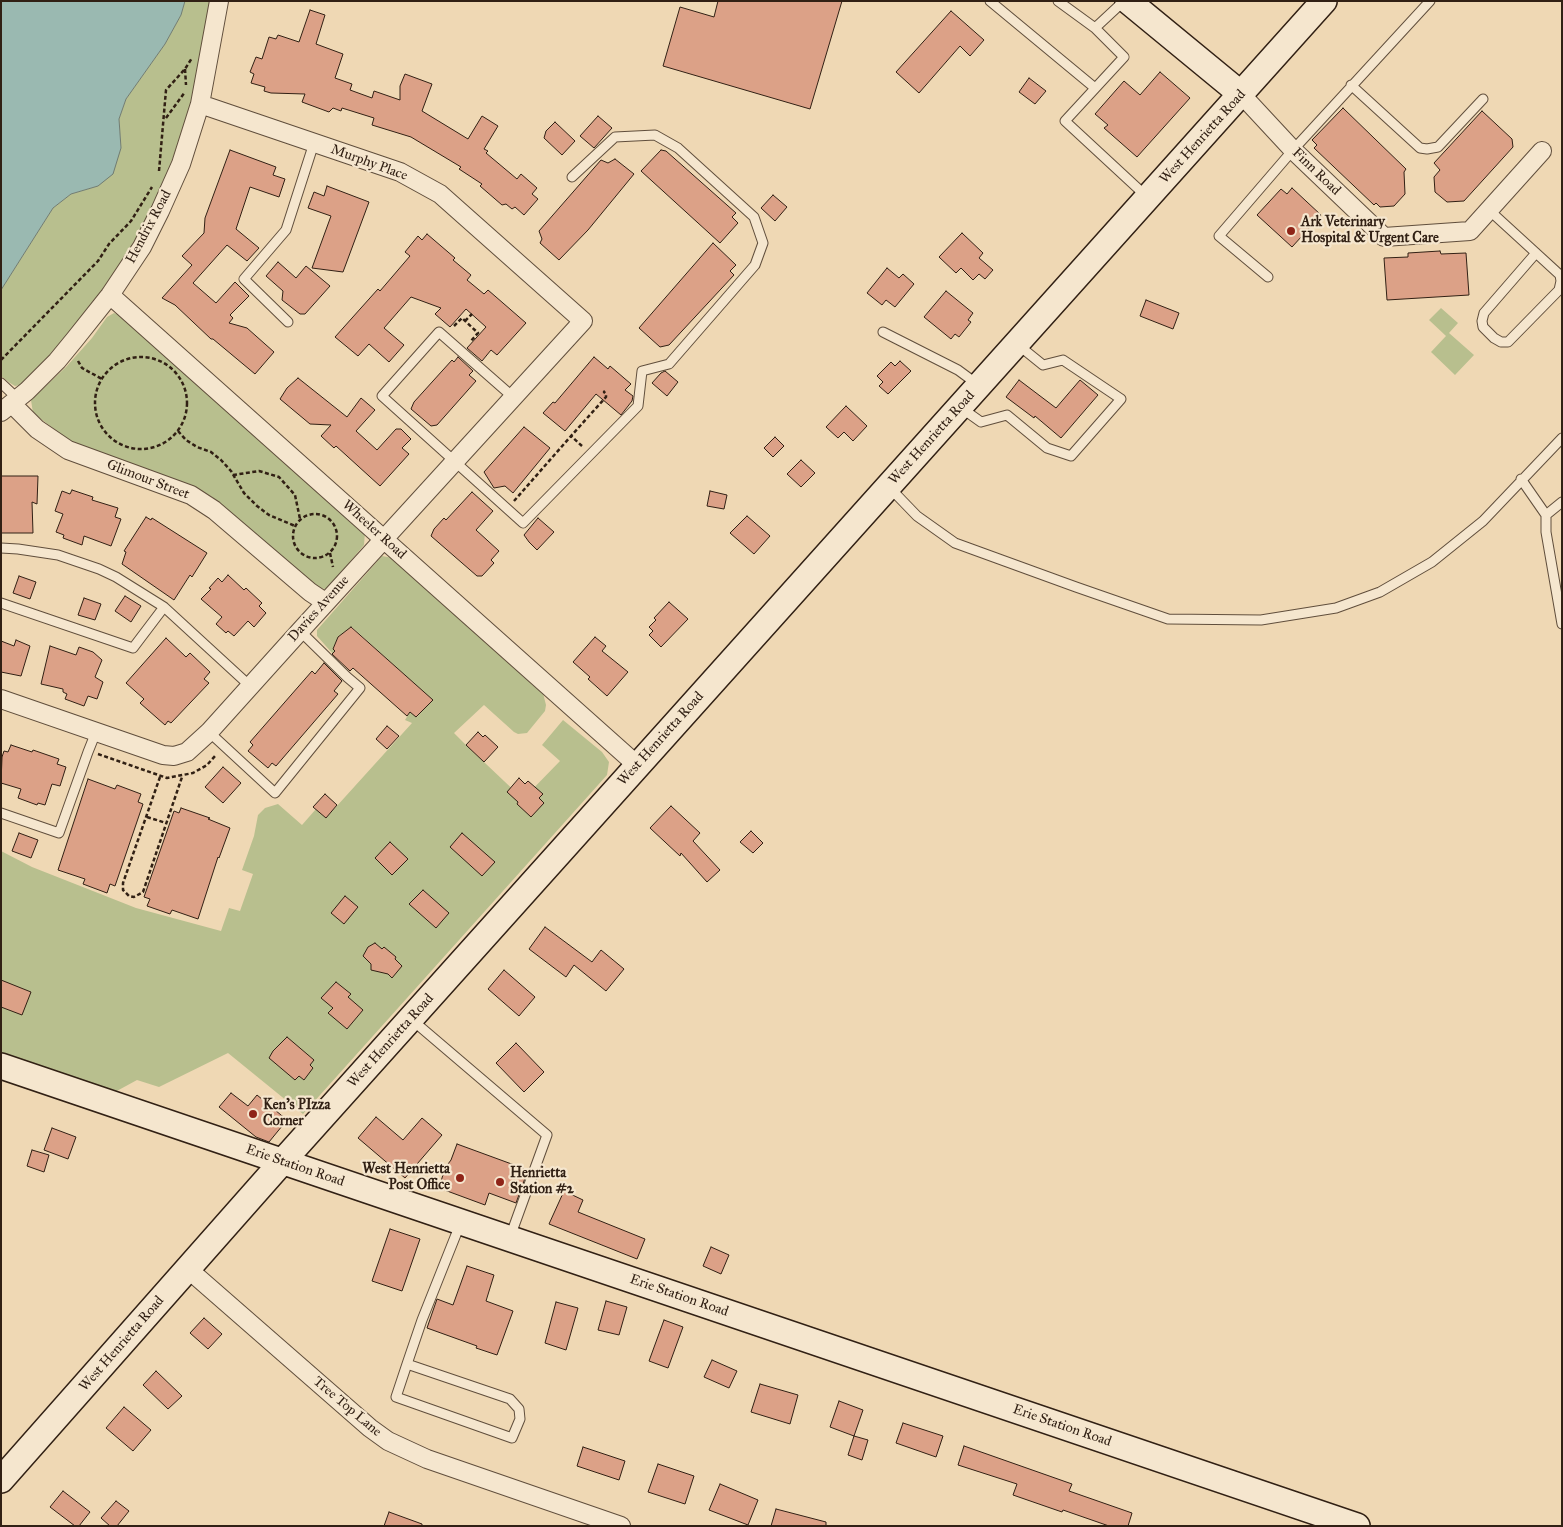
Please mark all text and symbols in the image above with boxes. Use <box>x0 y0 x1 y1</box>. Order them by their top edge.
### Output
street label: West Henrietta Road <box>1156 87 1250 187</box>
street label: Murphy Place <box>328 141 410 185</box>
street label: Finn Road <box>1288 145 1344 199</box>
street label: Hendrix Road <box>123 187 175 267</box>
place label: Ark Veterinary Hospital & Urgent Care <box>1301 215 1439 248</box>
marker: Ark Veterinary Hospital & Urgent Care <box>1285 225 1297 237</box>
street label: West Henrietta Road <box>885 388 979 488</box>
street label: Glimour Street <box>104 457 192 503</box>
street label: Wheeler Road <box>338 497 410 563</box>
street label: Davies Avenue <box>285 572 353 646</box>
street label: West Henrietta Road <box>614 689 708 789</box>
street label: West Henrietta Road <box>344 991 438 1091</box>
place label: Ken's PIzza Corner <box>263 1098 330 1130</box>
marker: Ken's PIzza Corner <box>247 1108 259 1120</box>
street label: Erie Station Road <box>244 1141 346 1191</box>
place label: West Henrietta Post Office <box>362 1162 450 1194</box>
place label: Henrietta Station #2 <box>510 1166 574 1198</box>
marker: West Henrietta Post Office <box>454 1172 466 1184</box>
marker: Henrietta Station #2 <box>494 1176 506 1188</box>
street label: Erie Station Road <box>628 1271 730 1321</box>
street label: West Henrietta Road <box>76 1293 168 1395</box>
street label: Tree Top Lane <box>309 1373 385 1441</box>
street label: Erie Station Road <box>1011 1401 1113 1451</box>

